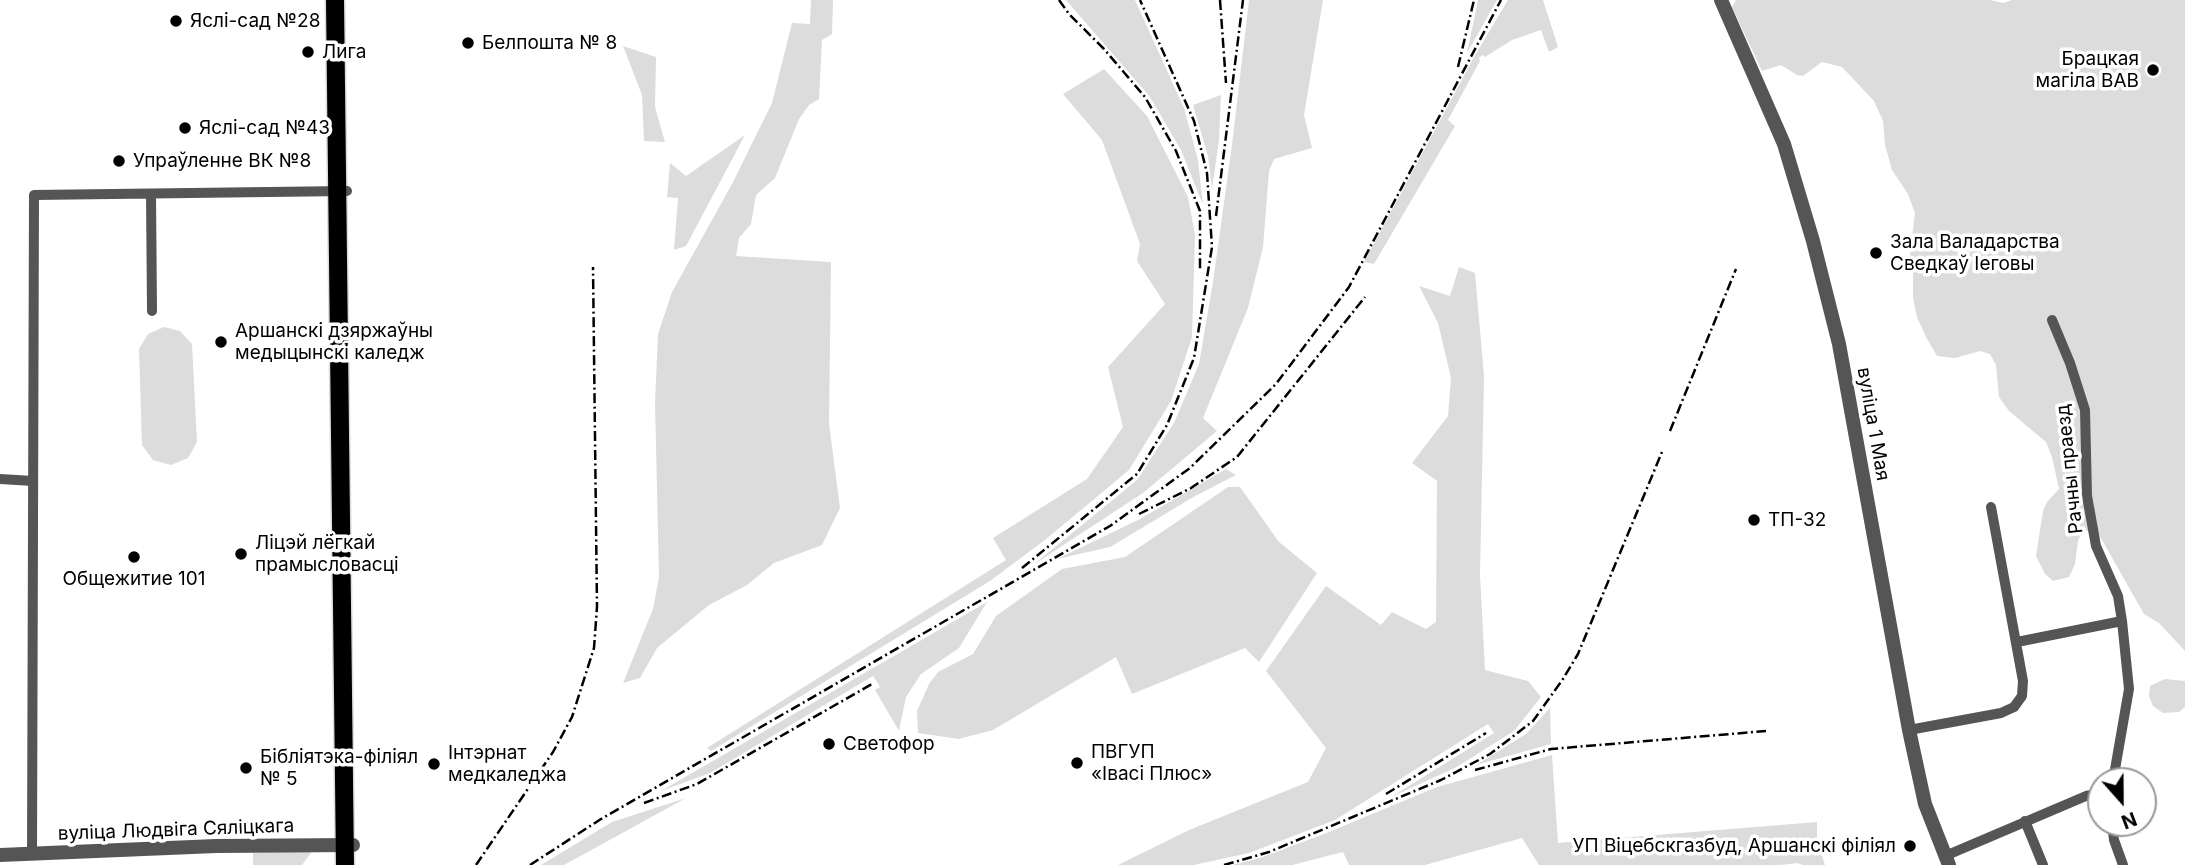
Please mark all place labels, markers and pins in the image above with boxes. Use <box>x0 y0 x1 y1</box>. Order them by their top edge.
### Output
place label: Яслі-сад №28 <box>190 10 320 32</box>
marker: Яслі-сад №28 <box>168 13 184 29</box>
place label: Белпошта № 8 <box>482 32 617 54</box>
marker: Белпошта № 8 <box>460 35 476 51</box>
place label: Лига <box>322 41 366 63</box>
marker: Лига <box>300 44 316 60</box>
place label: Брацкая магіла ВАВ <box>2036 48 2139 92</box>
marker: Брацкая магіла ВАВ <box>2145 62 2161 78</box>
place label: Яслі-сад №43 <box>199 117 330 139</box>
marker: Яслі-сад №43 <box>177 120 193 136</box>
place label: Упраўленне ВК №8 <box>133 150 311 172</box>
marker: Упраўленне ВК №8 <box>111 153 127 169</box>
place label: Зала Валадарства Сведкаў Іеговы <box>1890 231 2060 275</box>
marker: Зала Валадарства Сведкаў Іеговы <box>1868 245 1884 261</box>
place label: Аршанскі дзяржаўны медыцынскі каледж <box>235 320 433 364</box>
marker: Аршанскі дзяржаўны медыцынскі каледж <box>213 334 229 350</box>
place label: ТП-32 <box>1768 509 1826 531</box>
marker: ТП-32 <box>1746 512 1762 528</box>
place label: Ліцэй лёгкай прамысловасці <box>255 532 399 576</box>
marker: Ліцэй лёгкай прамысловасці <box>233 546 249 562</box>
marker: Общежитие 101 <box>126 549 142 565</box>
place label: Общежитие 101 <box>62 568 206 590</box>
place label: Светофор <box>843 733 935 755</box>
marker: Светофор <box>821 736 837 752</box>
place label: ПВГУП «Івасі Плюс» <box>1091 741 1212 785</box>
place label: Інтэрнат медкаледжа <box>448 742 567 786</box>
place label: Бібліятэка-філіял № 5 <box>260 746 418 790</box>
marker: ПВГУП «Івасі Плюс» <box>1069 755 1085 771</box>
marker: Інтэрнат медкаледжа <box>426 756 442 772</box>
marker: Бібліятэка-філіял № 5 <box>238 760 254 776</box>
place label: УП Віцебскгазбуд, Аршанскі філіял <box>1573 835 1896 857</box>
marker: УП Віцебскгазбуд, Аршанскі філіял <box>1902 838 1918 854</box>

